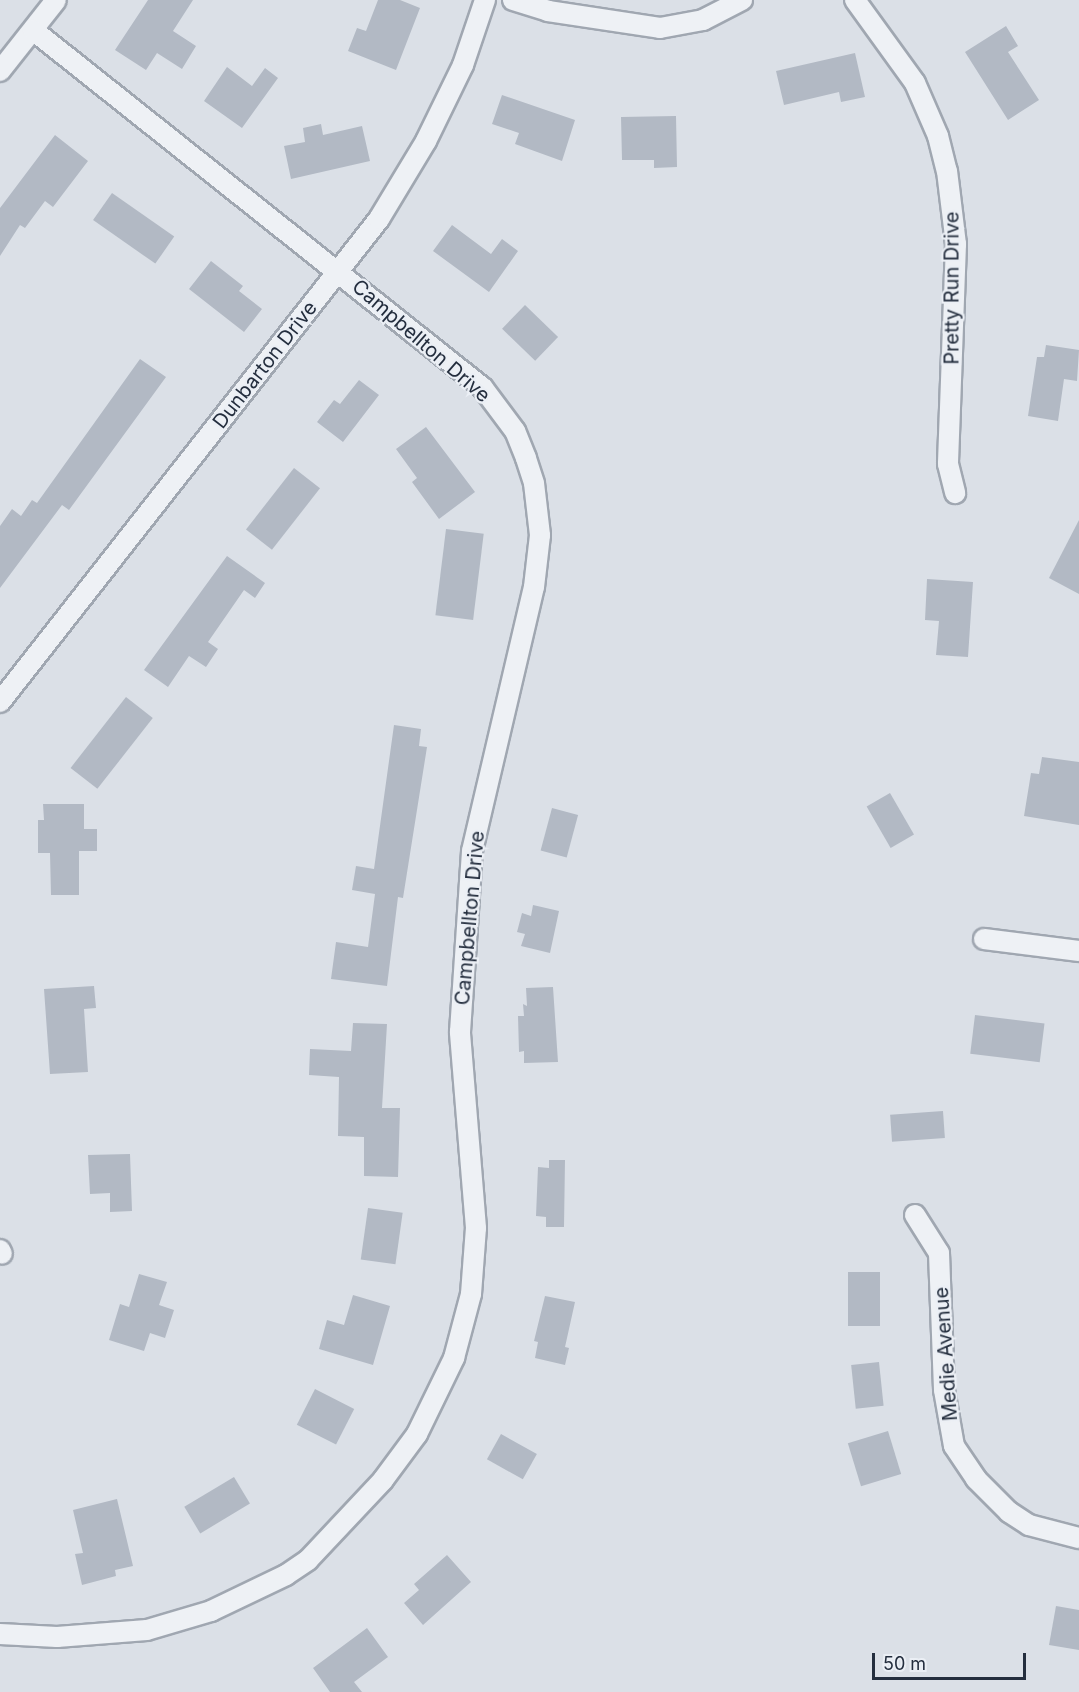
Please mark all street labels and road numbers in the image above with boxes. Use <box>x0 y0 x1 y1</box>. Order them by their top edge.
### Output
street label: Pretty Run Drive <box>940 211 964 365</box>
street label: Campbellton Drive <box>347 275 495 407</box>
street label: Dunbarton Drive <box>208 297 322 433</box>
street label: Campbellton Drive <box>450 830 490 1006</box>
street label: Medie Avenue <box>929 1286 963 1422</box>

